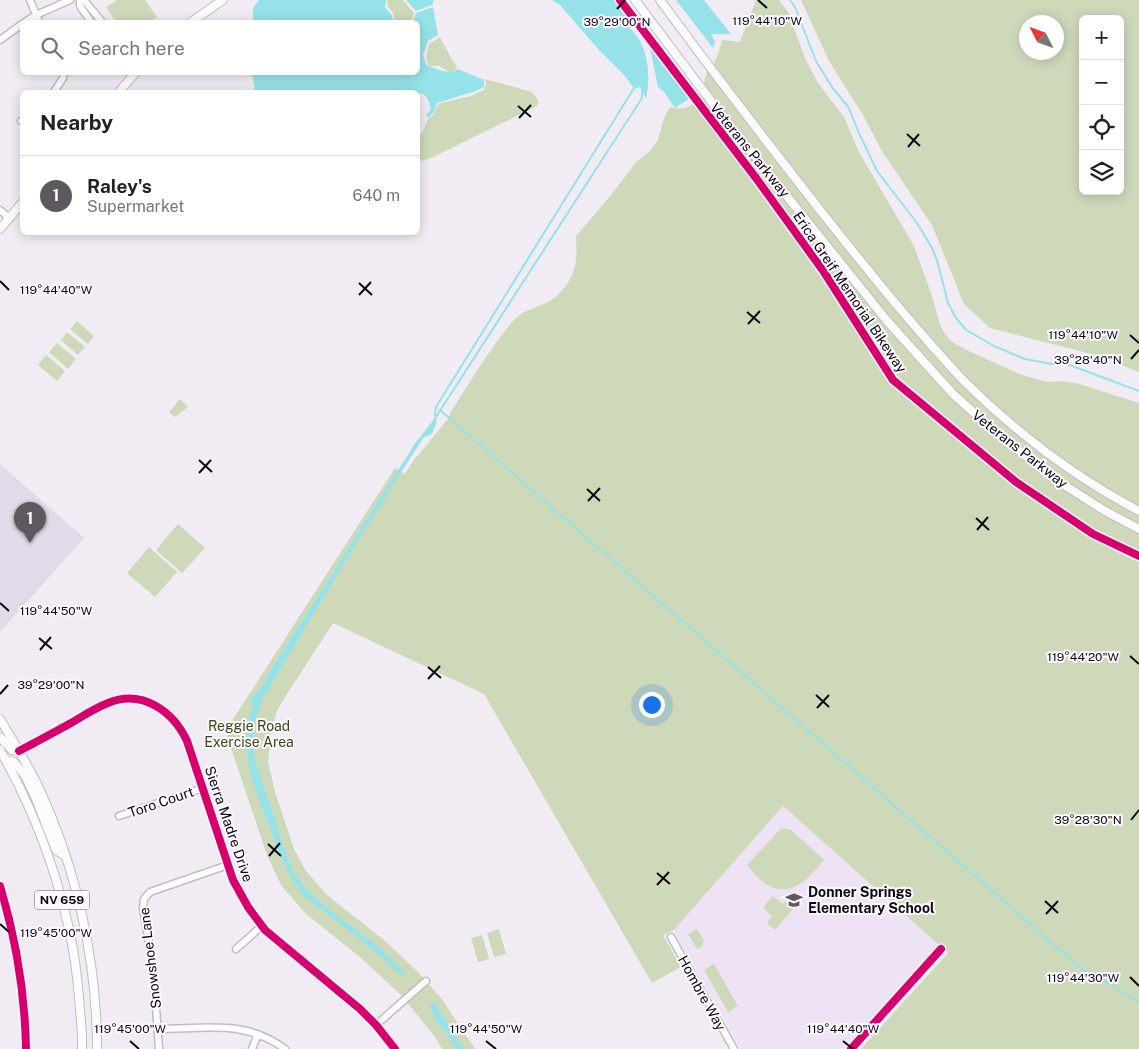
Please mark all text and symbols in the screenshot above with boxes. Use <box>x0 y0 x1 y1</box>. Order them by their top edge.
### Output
text: 119°44'10"W <box>732 14 802 28</box>
text: 39°29'00"N <box>584 15 650 29</box>
north arrow <box>1019 15 1064 60</box>
map controls <box>1079 15 1124 195</box>
button: + <box>1079 15 1124 60</box>
search box <box>20 20 420 75</box>
icon: search <box>38 34 66 62</box>
text: Search here <box>78 37 185 59</box>
button: − <box>1079 60 1124 105</box>
street label: Veterans Parkway <box>707 100 793 201</box>
button: locate <box>1079 105 1124 150</box>
text: Nearby <box>40 110 113 135</box>
button: layers <box>1079 150 1124 195</box>
text: Raley's <box>87 175 152 197</box>
text: 1 <box>53 186 59 205</box>
text: 640 m <box>352 186 400 205</box>
text: Supermarket <box>87 197 184 216</box>
street label: Erica Greif Memorial Bikeway <box>790 208 910 376</box>
text: 119°44'40"W <box>20 283 93 297</box>
text: 119°44'10"W <box>1048 328 1118 342</box>
text: 39°28'40"N <box>1054 353 1122 367</box>
street label: Veterans Parkway <box>969 407 1071 492</box>
pin: 1 <box>14 502 46 543</box>
text: 119°44'50"W <box>20 604 93 618</box>
text: 119°44'20"W <box>1047 650 1120 664</box>
text: 39°29'00"N <box>18 678 84 692</box>
your location <box>639 692 665 718</box>
park label: Reggie Road Exercise Area <box>204 718 294 750</box>
street label: Sierra Madre Drive <box>202 764 256 884</box>
street label: Toro Court <box>126 783 196 821</box>
text: 39°28'30"N <box>1054 813 1122 827</box>
place label: Donner Springs Elementary School <box>808 884 935 916</box>
road number: NV 659 <box>34 890 90 910</box>
school or university icon: Donner Springs Elementary School <box>784 890 804 910</box>
street label: Snowshoe Lane <box>136 906 164 1010</box>
text: 119°45'00"W <box>20 926 93 940</box>
street label: Hombre Way <box>675 953 729 1034</box>
text: 119°44'30"W <box>1047 971 1120 985</box>
text: 119°45'00"W <box>94 1022 167 1036</box>
text: 119°44'50"W <box>450 1022 523 1036</box>
text: 119°44'40"W <box>807 1022 880 1036</box>

